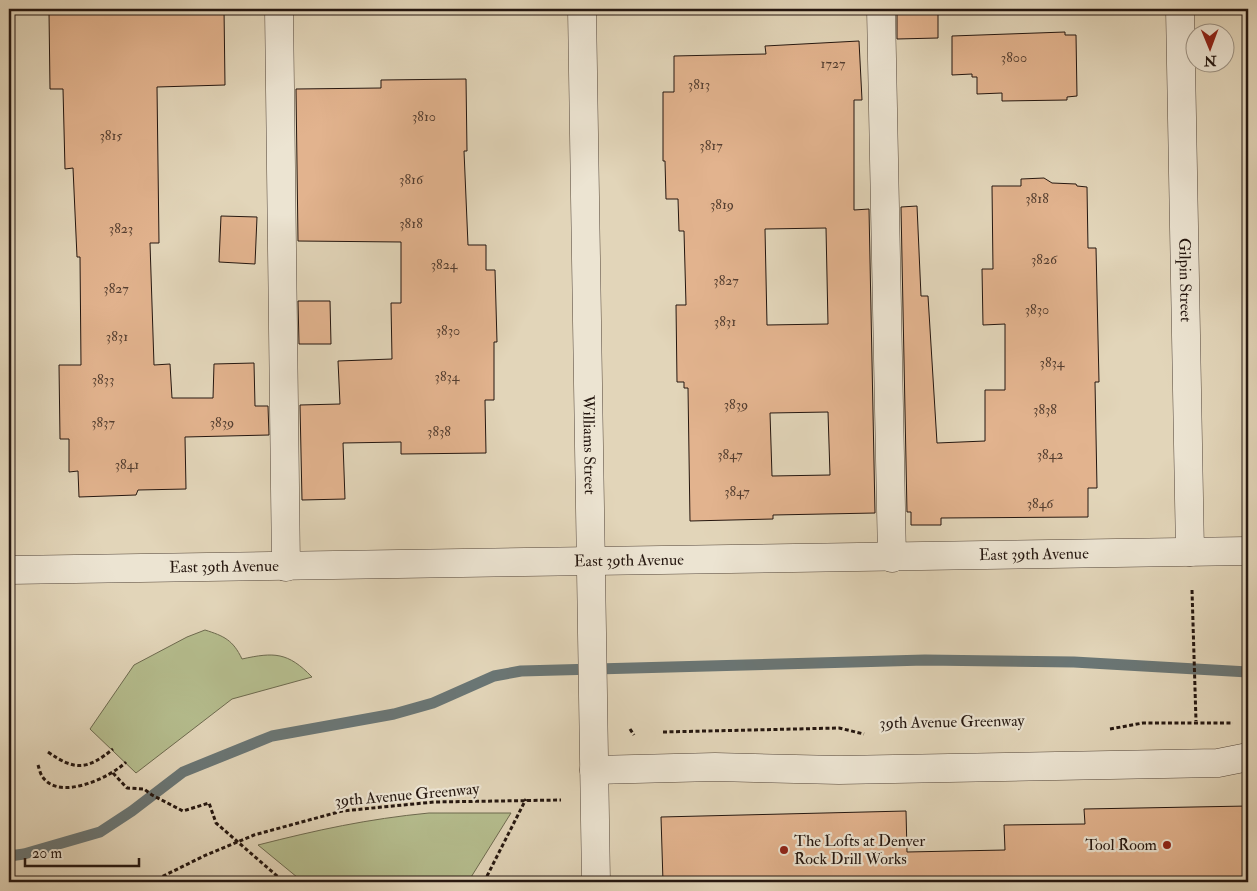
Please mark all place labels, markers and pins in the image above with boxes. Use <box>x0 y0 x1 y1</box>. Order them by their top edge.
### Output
place label: The Lofts at Denver Rock Drill Works <box>794 831 925 869</box>
place label: Tool Room <box>1085 835 1158 855</box>
marker: Tool Room <box>1161 839 1173 851</box>
marker: The Lofts at Denver Rock Drill Works <box>778 844 790 856</box>

